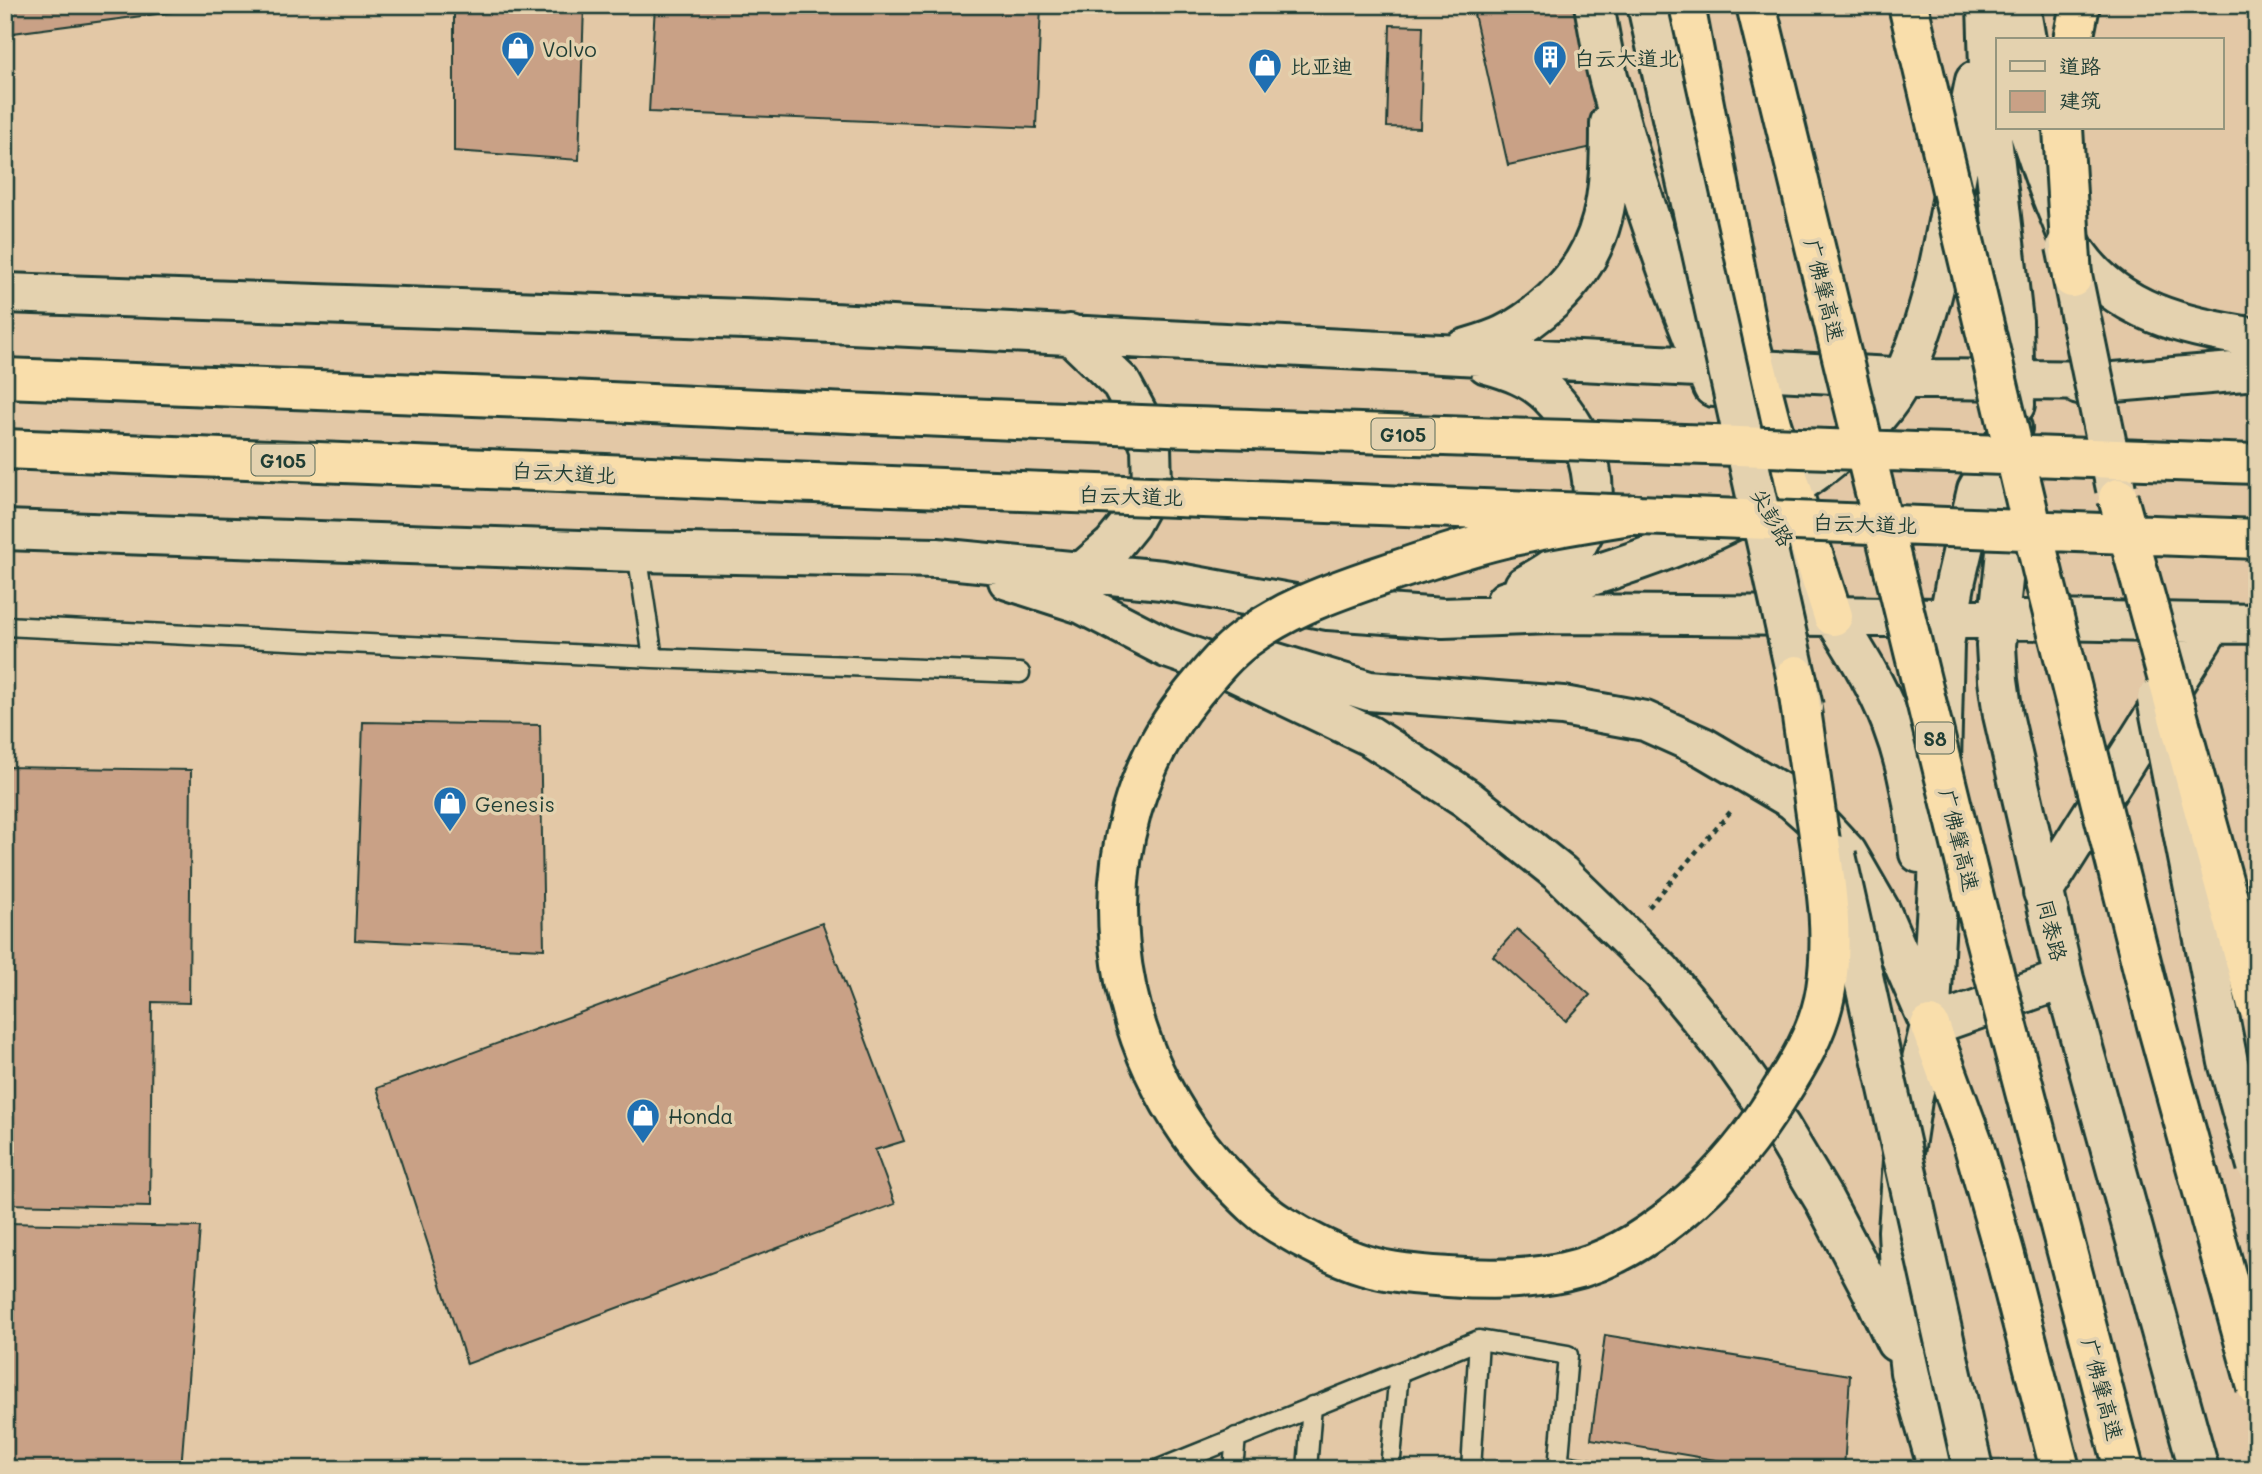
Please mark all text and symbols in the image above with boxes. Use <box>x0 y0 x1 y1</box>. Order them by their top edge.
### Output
shop icon: Volvo <box>499 29 537 78</box>
place label: Volvo <box>542 35 597 62</box>
building icon: 白云大道北 <box>1531 38 1569 87</box>
legend <box>1996 38 2224 130</box>
place label: 白云大道北 <box>1574 44 1679 71</box>
shop icon: 比亚迪 <box>1246 46 1284 95</box>
place label: 比亚迪 <box>1290 52 1353 79</box>
text: 道路 <box>2059 52 2101 79</box>
text: 建筑 <box>2059 86 2101 113</box>
street label: 广佛肇高速 <box>1799 236 1851 344</box>
road number: G105 <box>1372 418 1434 449</box>
road number: G105 <box>252 444 314 475</box>
street label: 白云大道北 <box>511 456 617 488</box>
street label: 白云大道北 <box>1078 480 1184 510</box>
street label: 尖彭路 <box>1746 483 1800 551</box>
street label: 白云大道北 <box>1812 508 1918 538</box>
road number: S8 <box>1916 722 1954 754</box>
shop icon: Genesis <box>431 784 469 833</box>
street label: 广佛肇高速 <box>1934 786 1986 894</box>
place label: Genesis <box>475 790 555 817</box>
street label: 同泰路 <box>2032 896 2074 964</box>
shop icon: Honda <box>624 1096 662 1145</box>
place label: Honda <box>668 1102 733 1129</box>
street label: 广佛肇高速 <box>2076 1335 2130 1443</box>

